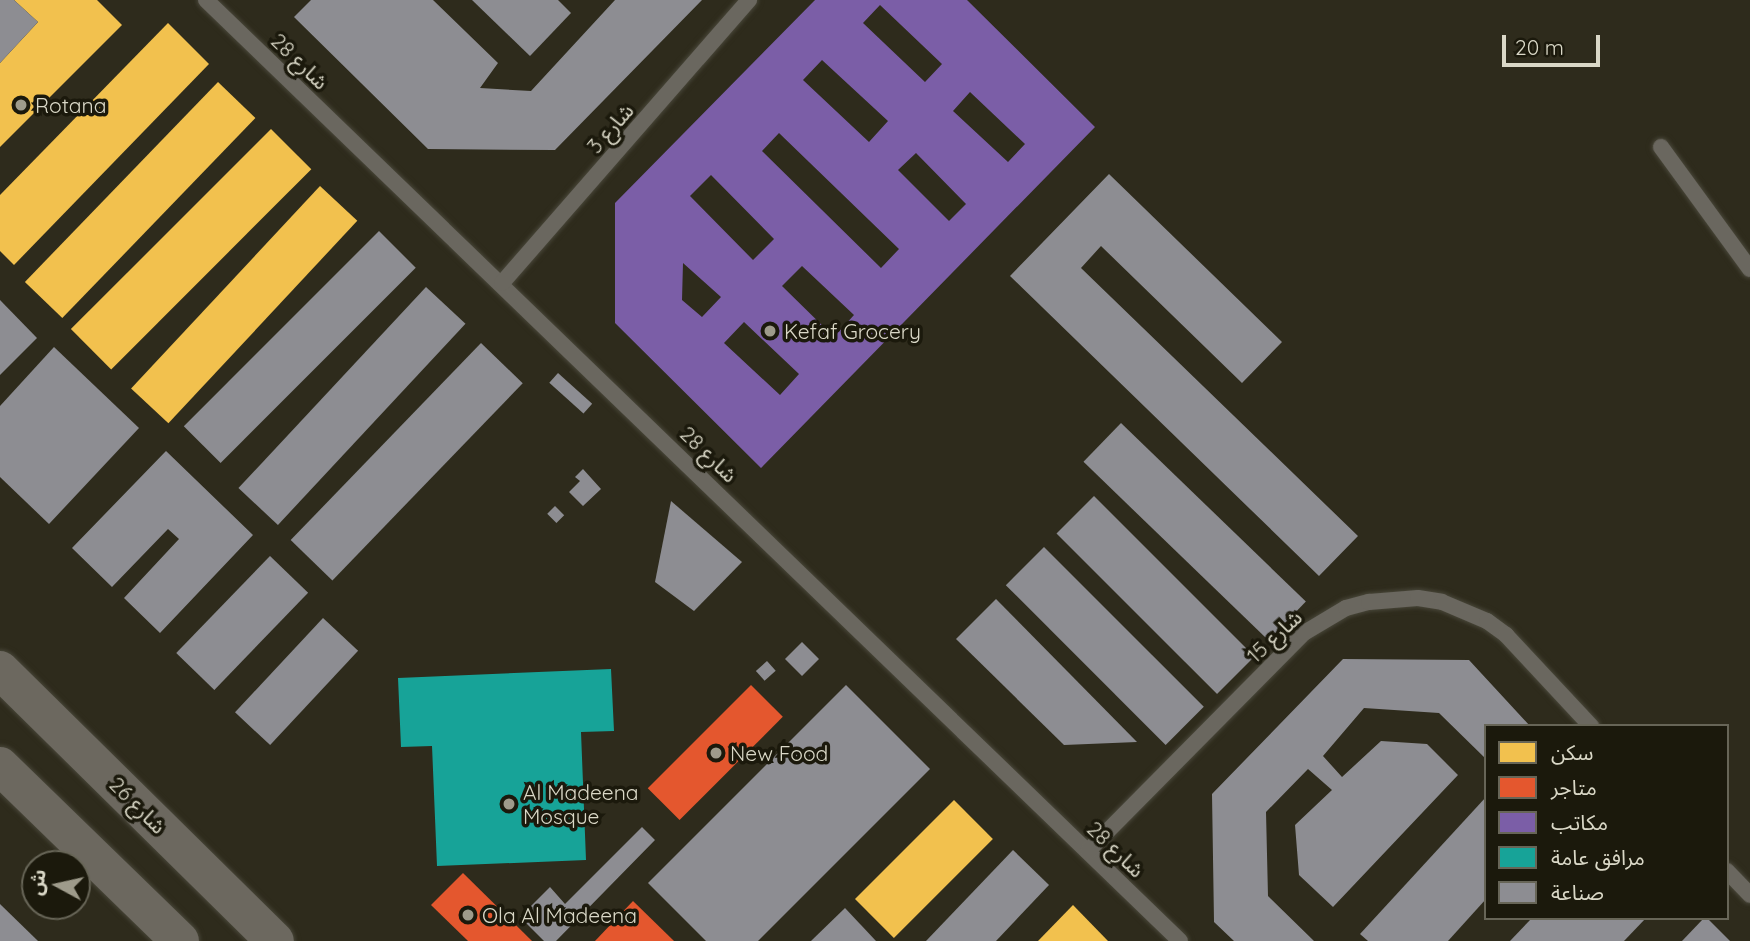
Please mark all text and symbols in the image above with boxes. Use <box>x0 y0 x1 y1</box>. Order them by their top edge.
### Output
scale bar <box>1505 21 1603 65</box>
street label: شارع 28 <box>266 28 334 94</box>
text: 20 m <box>1515 34 1564 60</box>
place label: Rotana <box>35 92 106 118</box>
marker: Rotana <box>13 97 29 113</box>
street label: شارع 3 <box>582 98 638 158</box>
place label: Kefaf Grocery <box>784 318 921 344</box>
marker: Kefaf Grocery <box>762 323 778 339</box>
street label: شارع 28 <box>675 421 743 487</box>
street label: شارع 15 <box>1241 604 1307 668</box>
legend <box>1484 724 1729 920</box>
text: سكن <box>1551 739 1593 765</box>
place label: New Food <box>730 740 828 766</box>
marker: New Food <box>708 745 724 761</box>
street label: شارع 26 <box>104 771 172 839</box>
text: متاجر <box>1551 774 1597 800</box>
place label: Al Madeena Mosque <box>523 779 639 829</box>
marker: Al Madeena Mosque <box>501 796 517 812</box>
text: مكاتب <box>1551 809 1608 835</box>
street label: شارع 28 <box>1082 816 1150 882</box>
text: مرافق عامة <box>1551 844 1645 870</box>
north arrow <box>21 850 91 920</box>
text: ش <box>23 868 51 897</box>
text: صناعة <box>1551 879 1604 905</box>
place label: Ola Al Madeena <box>482 902 637 928</box>
marker: Ola Al Madeena <box>460 907 476 923</box>

